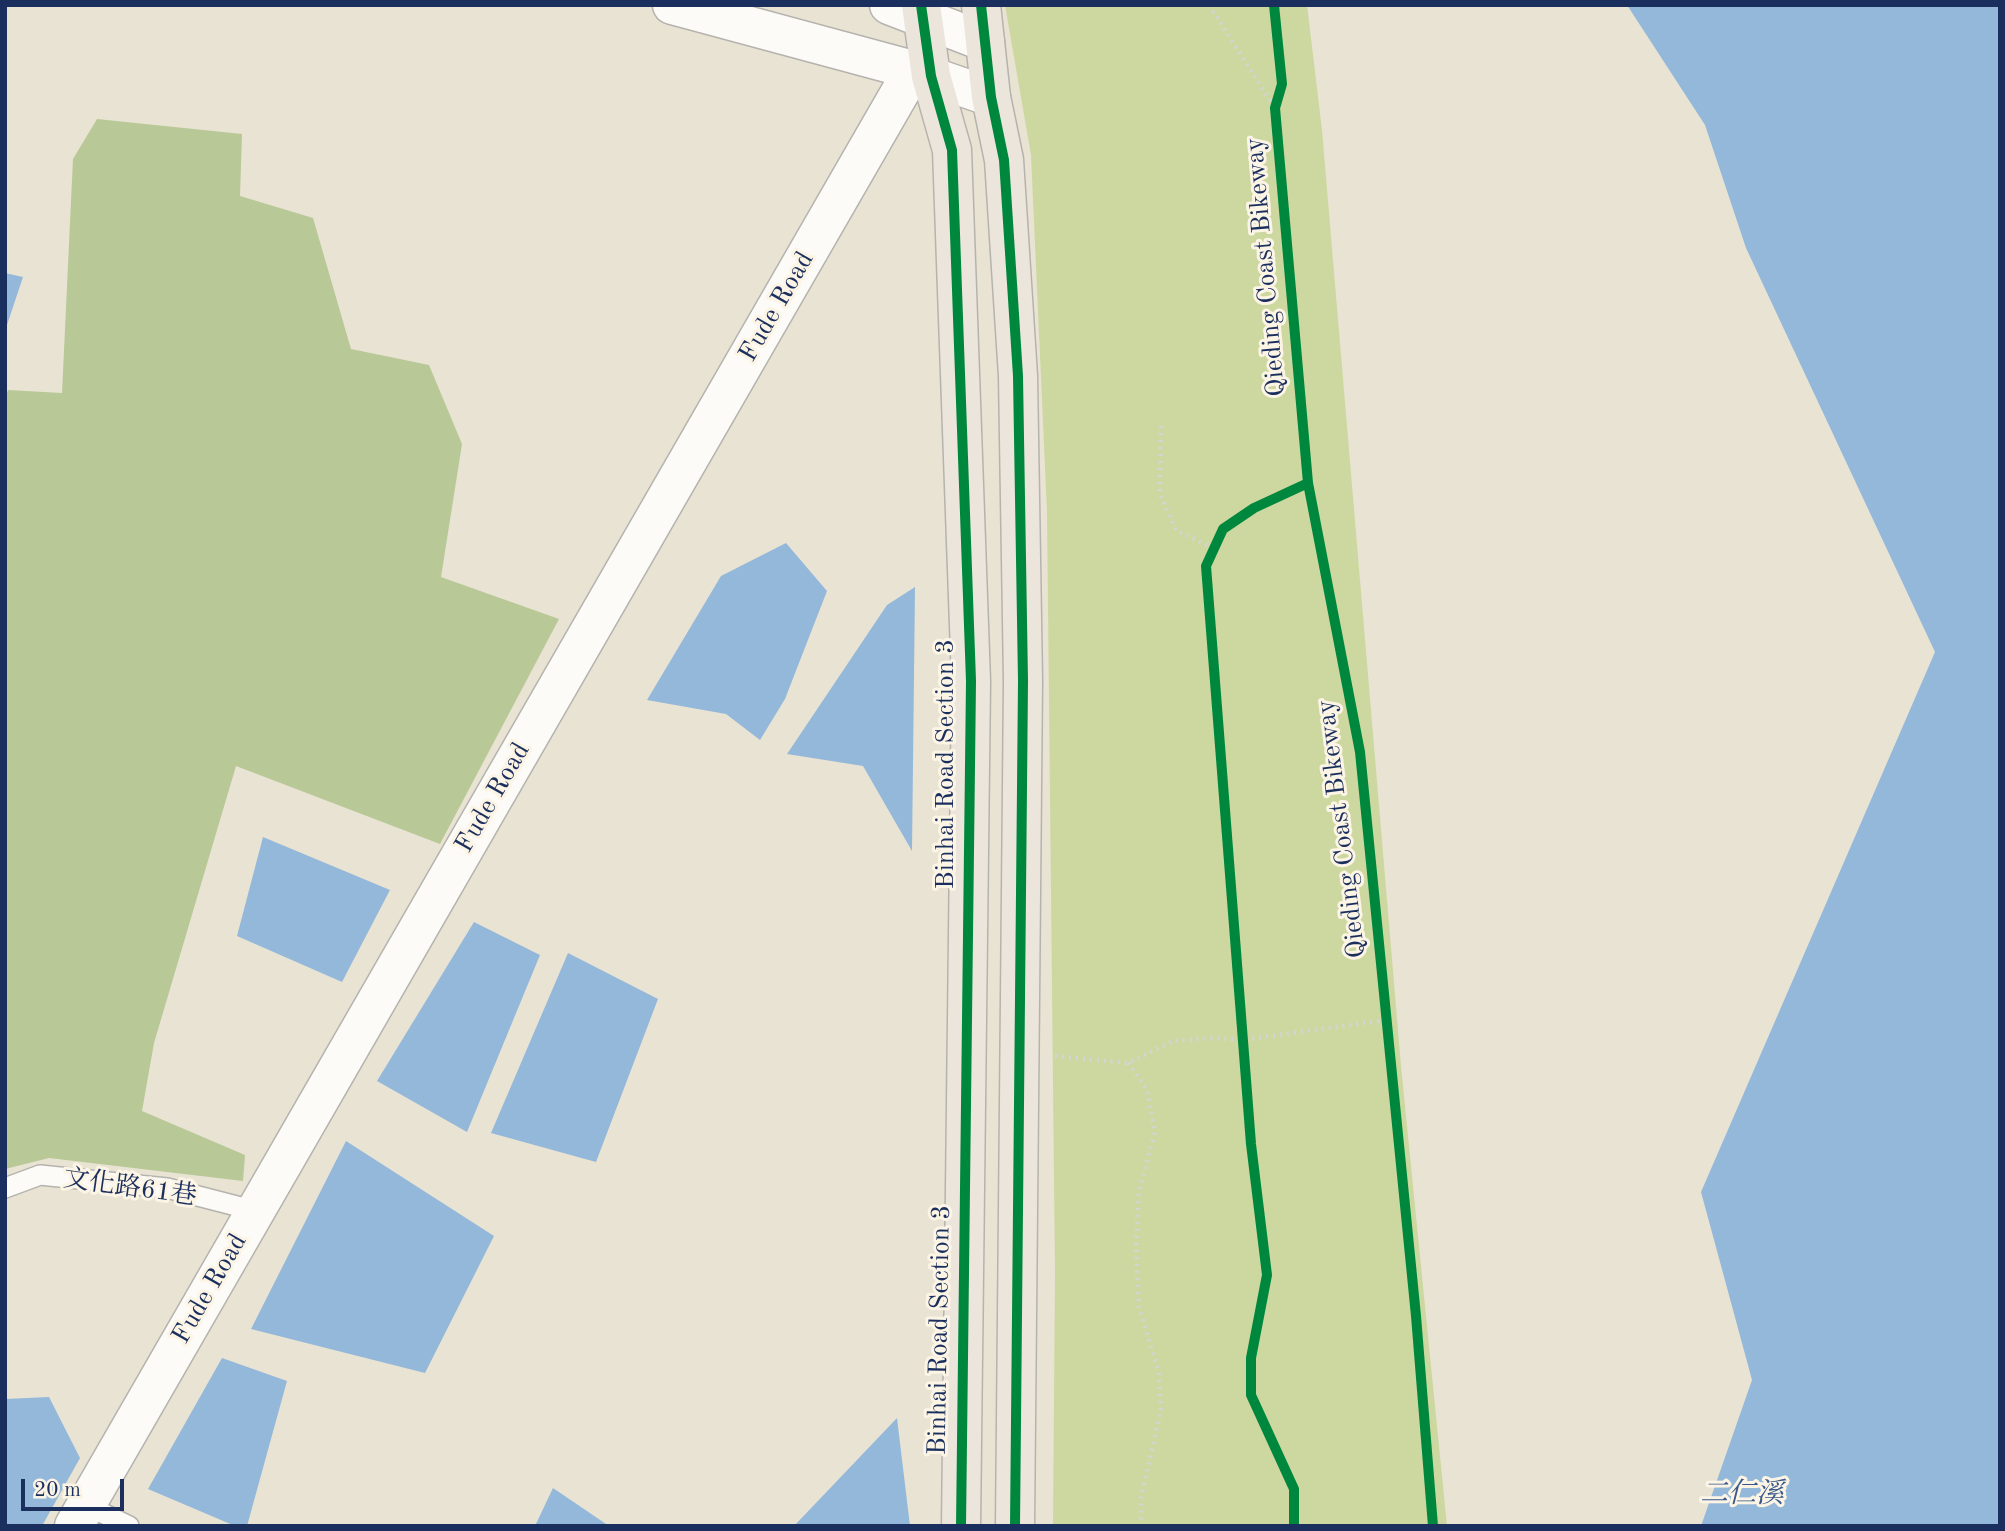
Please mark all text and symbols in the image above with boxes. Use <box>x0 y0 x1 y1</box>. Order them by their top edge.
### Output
street label: Qieding Coast Bikeway <box>1239 136 1293 398</box>
street label: Fude Road <box>733 246 821 368</box>
street label: Binhai Road Section 3 <box>930 639 962 889</box>
street label: Qieding Coast Bikeway <box>1311 698 1373 960</box>
street label: Fude Road <box>449 737 537 859</box>
street label: 文化路61巷 <box>61 1163 199 1213</box>
street label: Binhai Road Section 3 <box>922 1205 958 1455</box>
street label: Fude Road <box>166 1228 254 1350</box>
scale bar <box>24 1464 128 1508</box>
water label: 二仁溪 <box>1700 1478 1784 1512</box>
text: 20 m <box>34 1480 81 1501</box>

